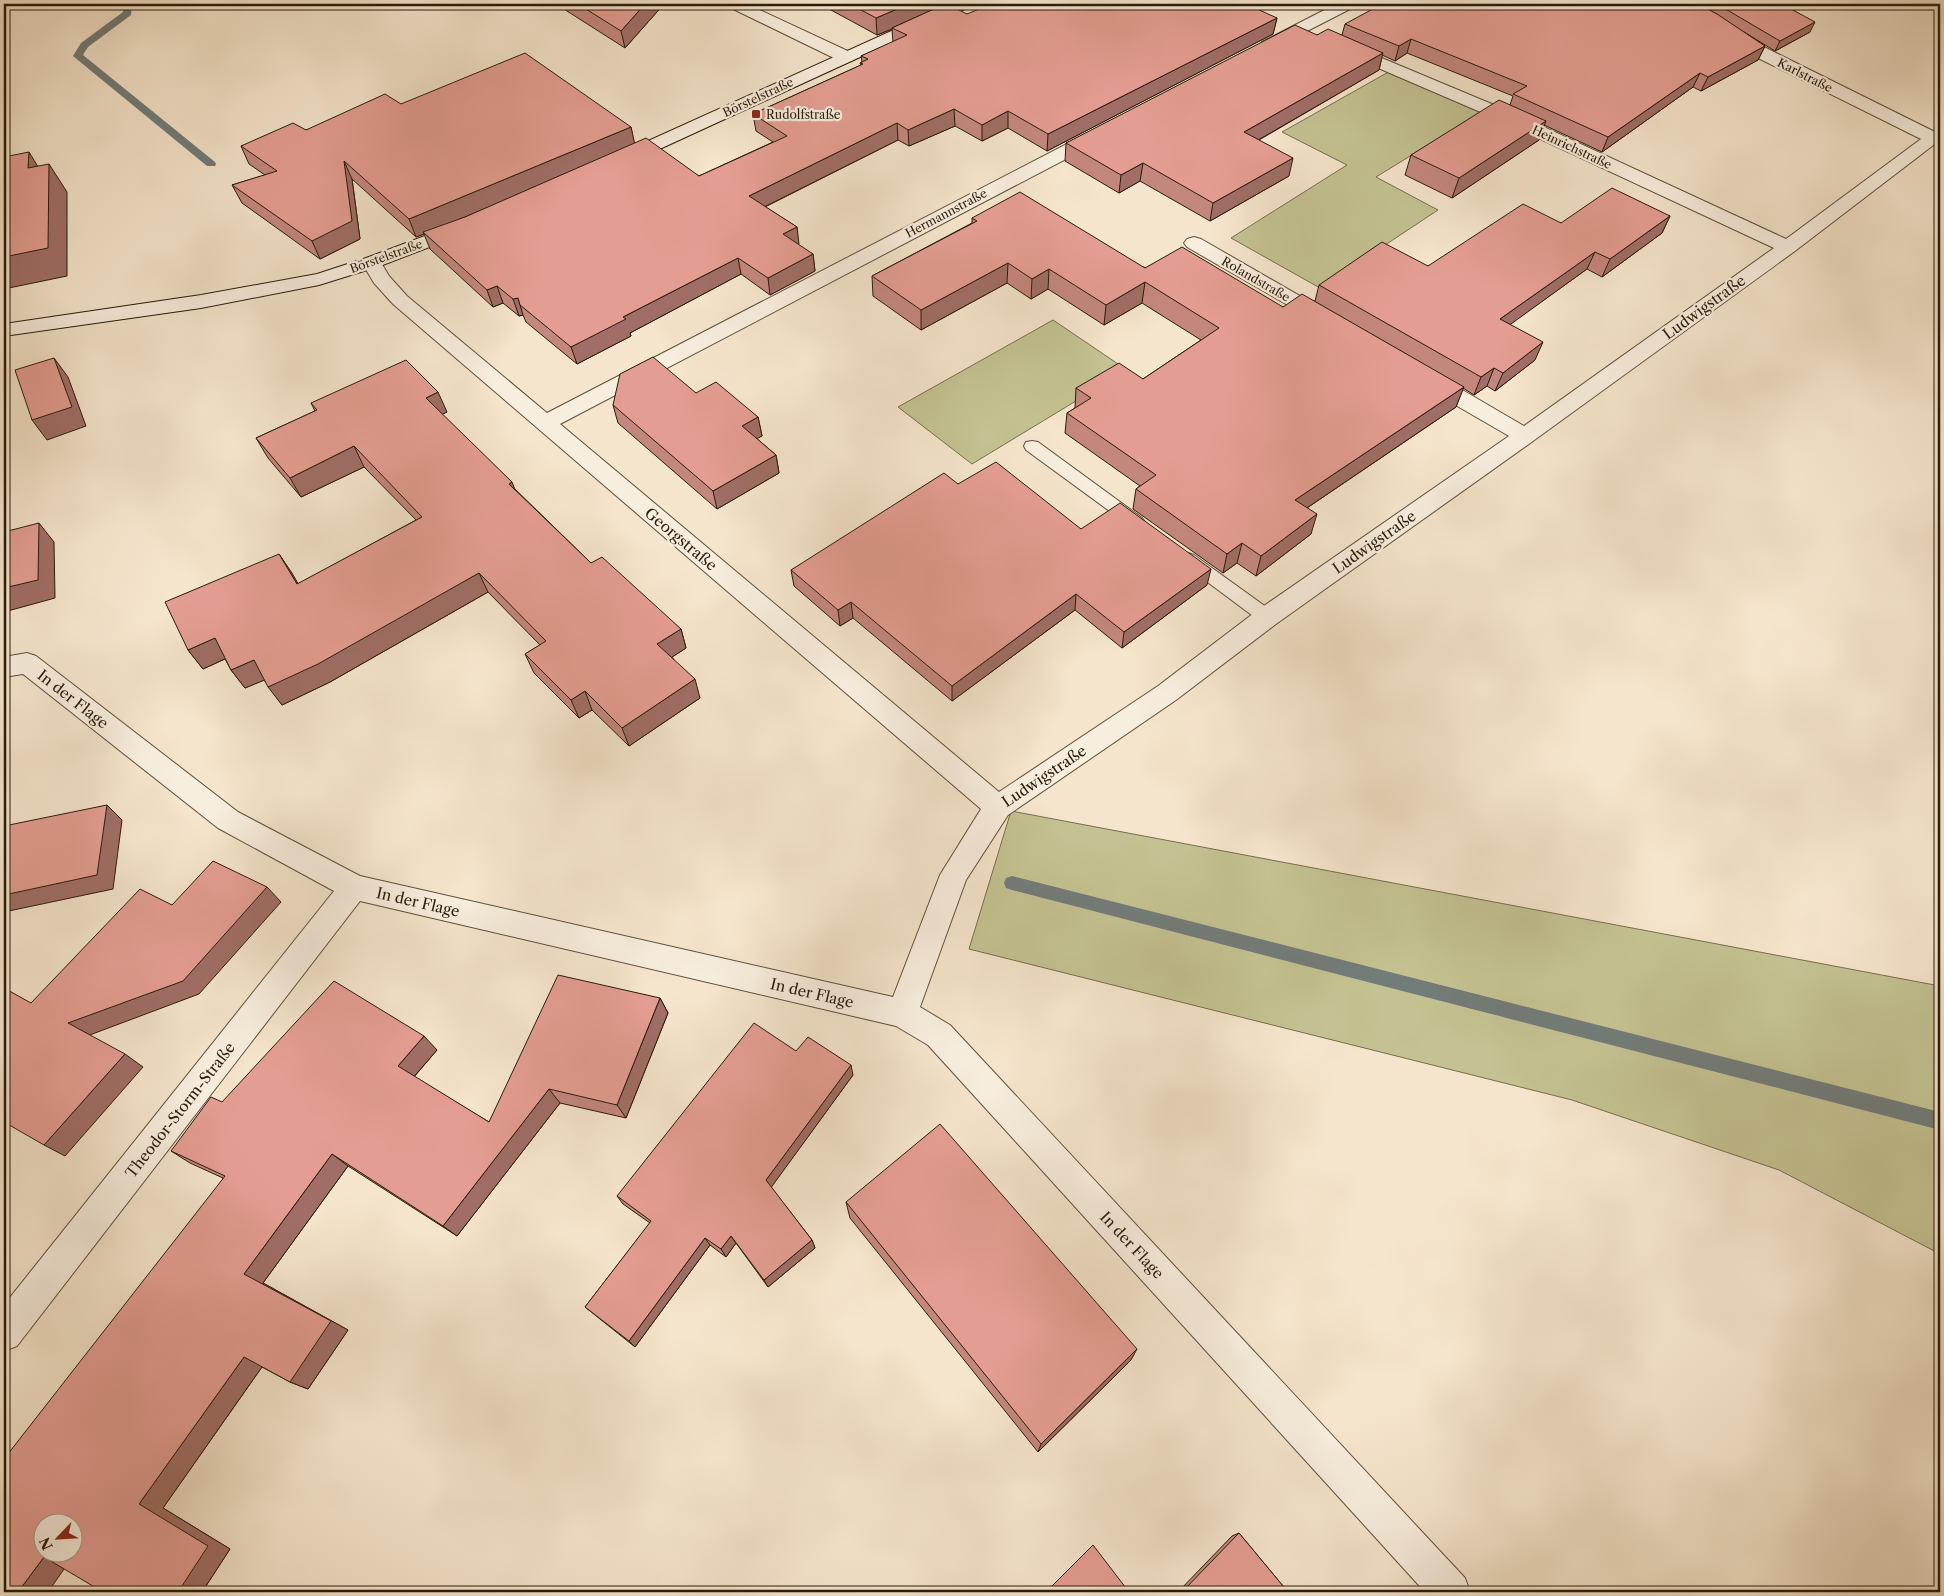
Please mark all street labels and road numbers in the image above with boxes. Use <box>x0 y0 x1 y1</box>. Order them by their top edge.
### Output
street label: Karlstraße <box>1775 55 1835 95</box>
street label: Börstelstraße <box>720 74 796 120</box>
street label: Heinrichstraße <box>1530 122 1614 172</box>
street label: Hermannstraße <box>903 185 990 241</box>
street label: Börstelstraße <box>348 236 425 276</box>
street label: Rolandstraße <box>1219 253 1293 305</box>
street label: Ludwigstraße <box>1659 271 1749 343</box>
street label: Georgstraße <box>641 503 721 575</box>
street label: Ludwigstraße <box>1329 506 1419 578</box>
street label: In der Flage <box>34 665 112 733</box>
street label: Ludwigstraße <box>998 741 1090 811</box>
street label: In der Flage <box>374 883 462 921</box>
street label: In der Flage <box>768 974 856 1012</box>
street label: Theodor-Storm-Straße <box>121 1038 239 1182</box>
street label: In der Flage <box>1096 1207 1168 1283</box>

